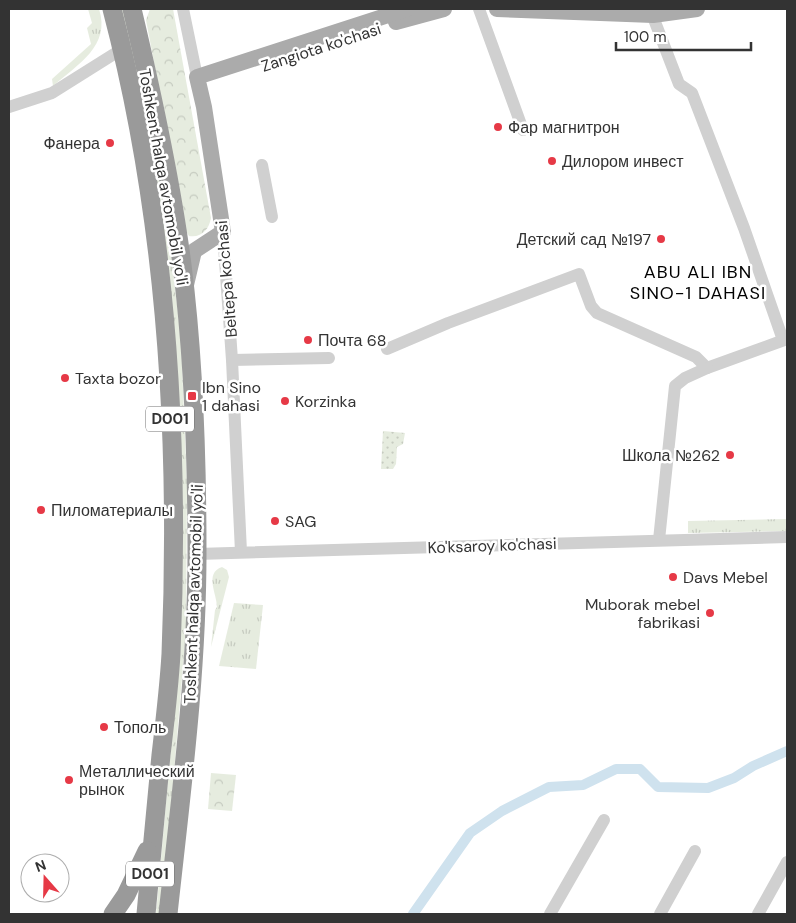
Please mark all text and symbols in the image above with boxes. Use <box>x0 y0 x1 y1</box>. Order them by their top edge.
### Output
street label: Zangiota ko'chasi <box>259 18 384 77</box>
scale bar <box>616 20 751 52</box>
text: 100 m <box>624 27 667 47</box>
street label: Toshkent halqa avtomobil yo'li <box>134 67 193 287</box>
place label: Фар магнитрон <box>508 117 620 138</box>
marker: Фар магнитрон <box>492 121 504 133</box>
place label: Фанера <box>43 133 100 154</box>
marker: Фанера <box>104 137 116 149</box>
place label: Дилором инвест <box>562 151 684 172</box>
marker: Дилором инвест <box>546 155 558 167</box>
street label: Beltepa ko'chasi <box>211 220 242 338</box>
place label: Детский сад №197 <box>517 229 651 250</box>
marker: Детский сад №197 <box>655 233 667 245</box>
district label: ABU ALI IBN SINO-1 DAHASI <box>630 260 766 305</box>
place label: Почта 68 <box>318 330 386 351</box>
marker: Почта 68 <box>302 334 314 346</box>
place label: Taxta bozor <box>75 368 161 389</box>
marker: Taxta bozor <box>59 372 71 384</box>
place label: Ibn Sino 1 dahasi <box>202 377 261 416</box>
marker: Ibn Sino 1 dahasi <box>186 390 198 402</box>
place label: Korzinka <box>295 391 356 412</box>
marker: Korzinka <box>279 395 291 407</box>
road number: D001 <box>146 406 194 432</box>
place label: Школа №262 <box>622 445 720 466</box>
marker: Школа №262 <box>724 449 736 461</box>
street label: Toshkent halqa avtomobil yo'li <box>179 484 208 704</box>
place label: Пиломатериалы <box>51 500 173 521</box>
marker: Пиломатериалы <box>35 504 47 516</box>
place label: SAG <box>285 511 316 532</box>
marker: SAG <box>269 515 281 527</box>
street label: Ko'ksaroy ko'chasi <box>427 533 557 558</box>
place label: Davs Mebel <box>683 567 768 588</box>
marker: Davs Mebel <box>667 571 679 583</box>
place label: Muborak mebel fabrikasi <box>585 594 700 633</box>
marker: Muborak mebel fabrikasi <box>704 607 716 619</box>
place label: Тополь <box>114 717 166 738</box>
marker: Тополь <box>98 721 110 733</box>
place label: Металлический рынок <box>79 761 195 800</box>
marker: Металлический рынок <box>63 774 75 786</box>
north arrow <box>20 853 70 903</box>
text: N <box>33 856 48 876</box>
road number: D001 <box>126 862 174 886</box>

